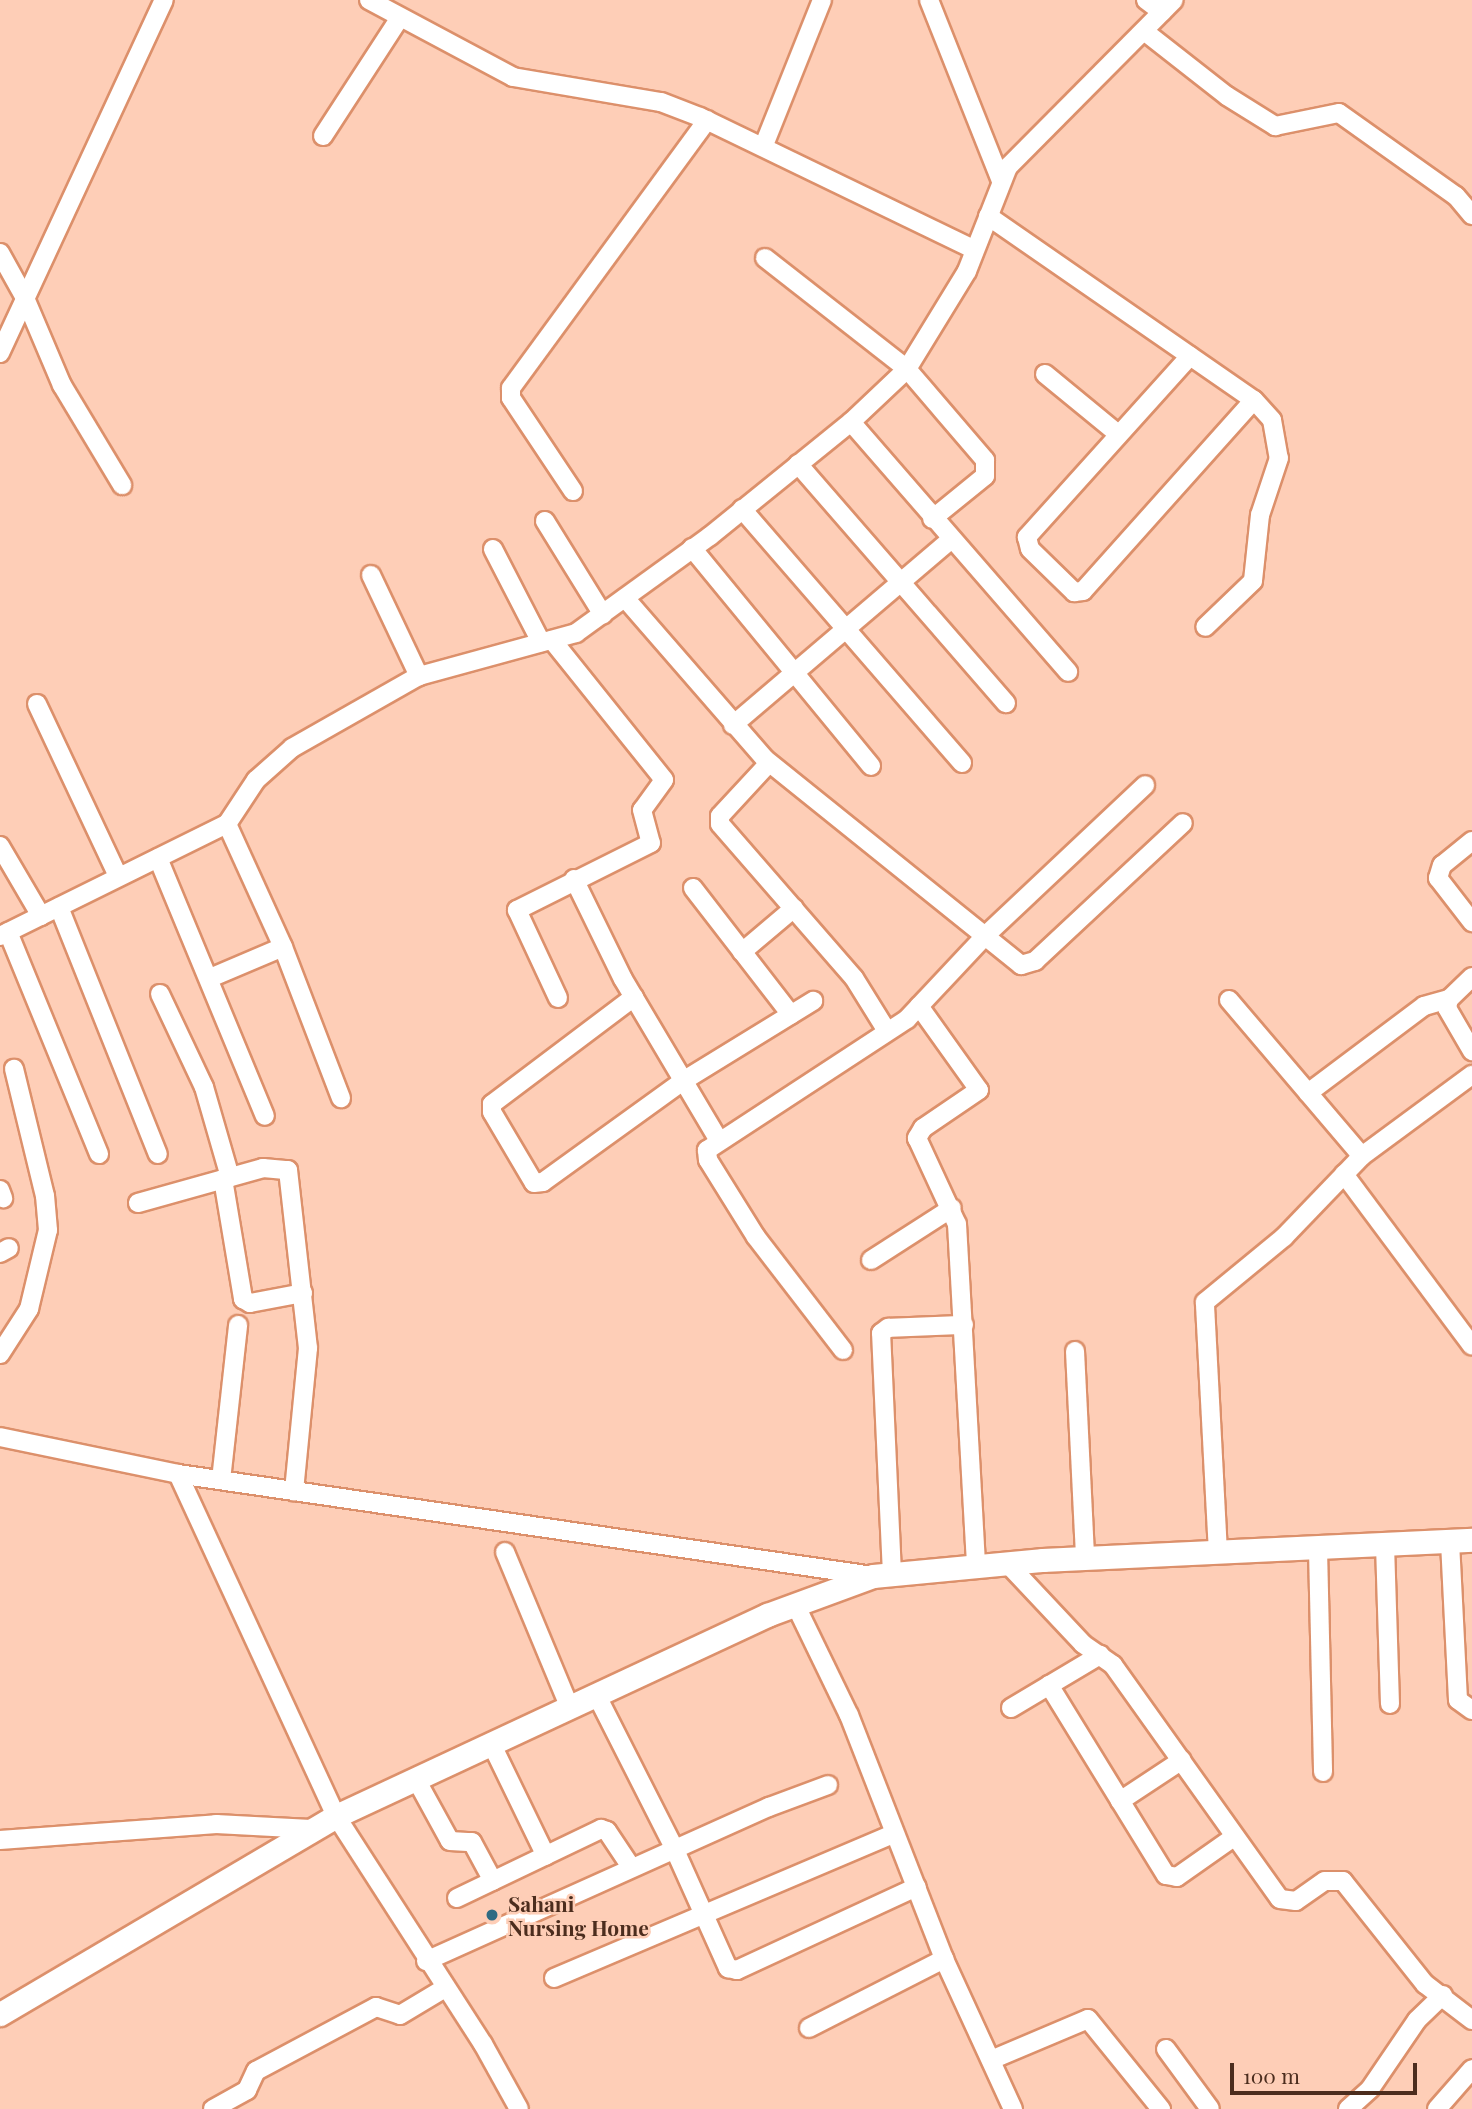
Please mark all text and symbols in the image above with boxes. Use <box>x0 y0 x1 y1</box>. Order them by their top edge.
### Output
place label: Sahani Nursing Home <box>508 1890 649 1940</box>
marker: Sahani Nursing Home <box>482 1905 502 1925</box>
scale bar <box>1234 2050 1421 2094</box>
text: 100 m <box>1243 2061 1300 2089</box>

